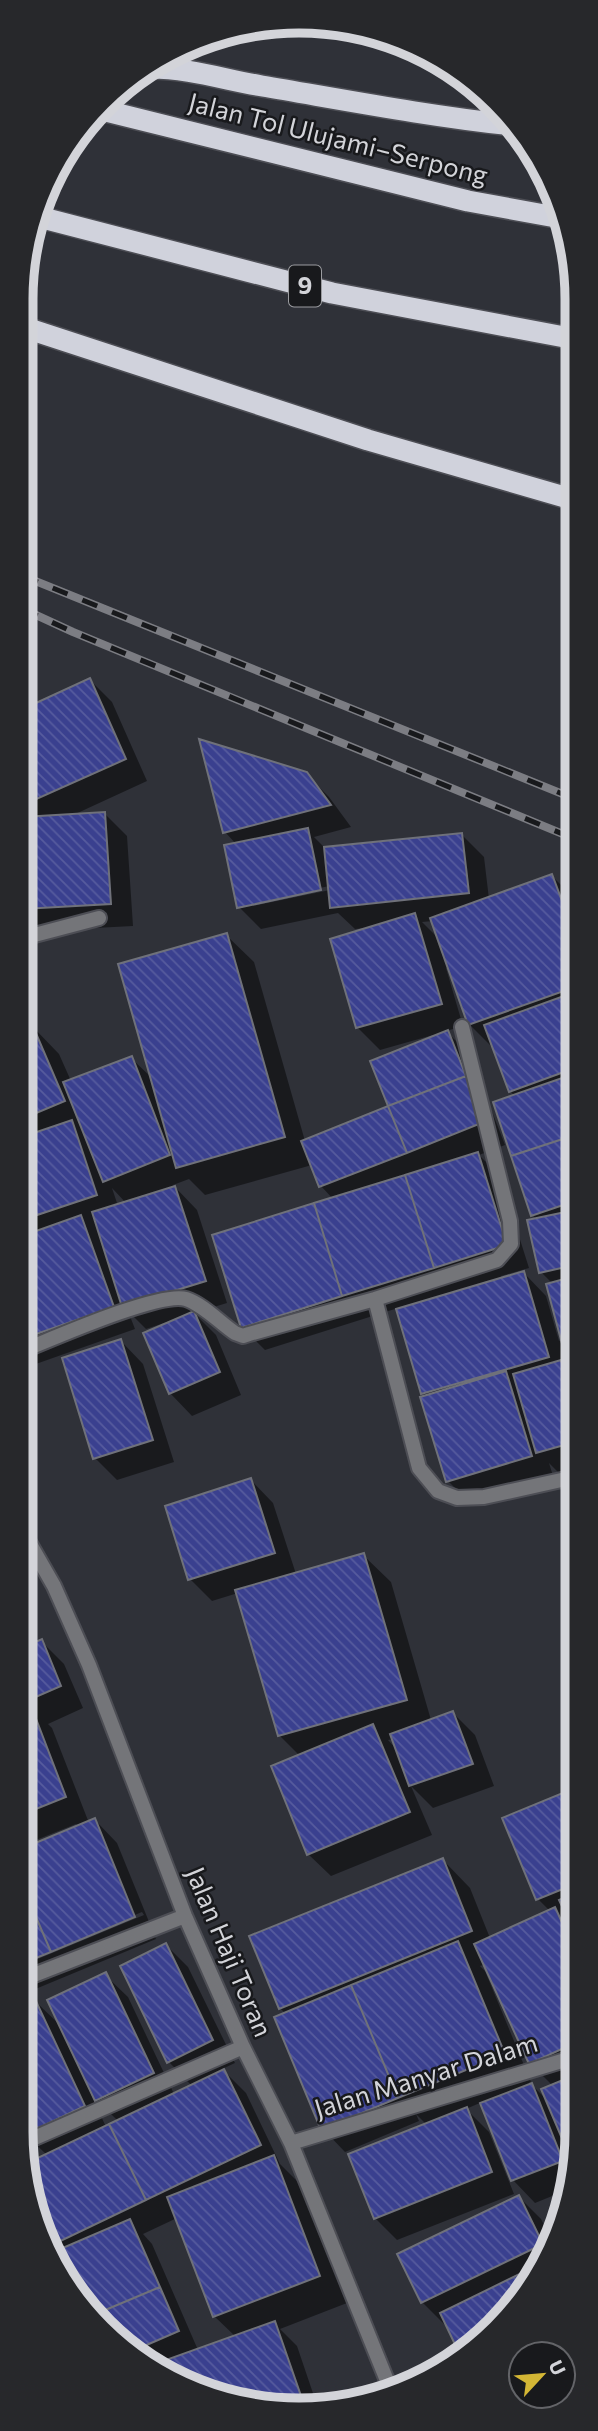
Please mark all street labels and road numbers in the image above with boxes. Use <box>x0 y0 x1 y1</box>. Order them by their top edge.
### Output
street label: Jalan Tol Ulujami–Serpong <box>186 85 491 190</box>
road number: 9 <box>289 265 321 306</box>
street label: Jalan Haji Toran <box>181 1862 280 2041</box>
street label: Jalan Manyar Dalam <box>310 2026 541 2123</box>

